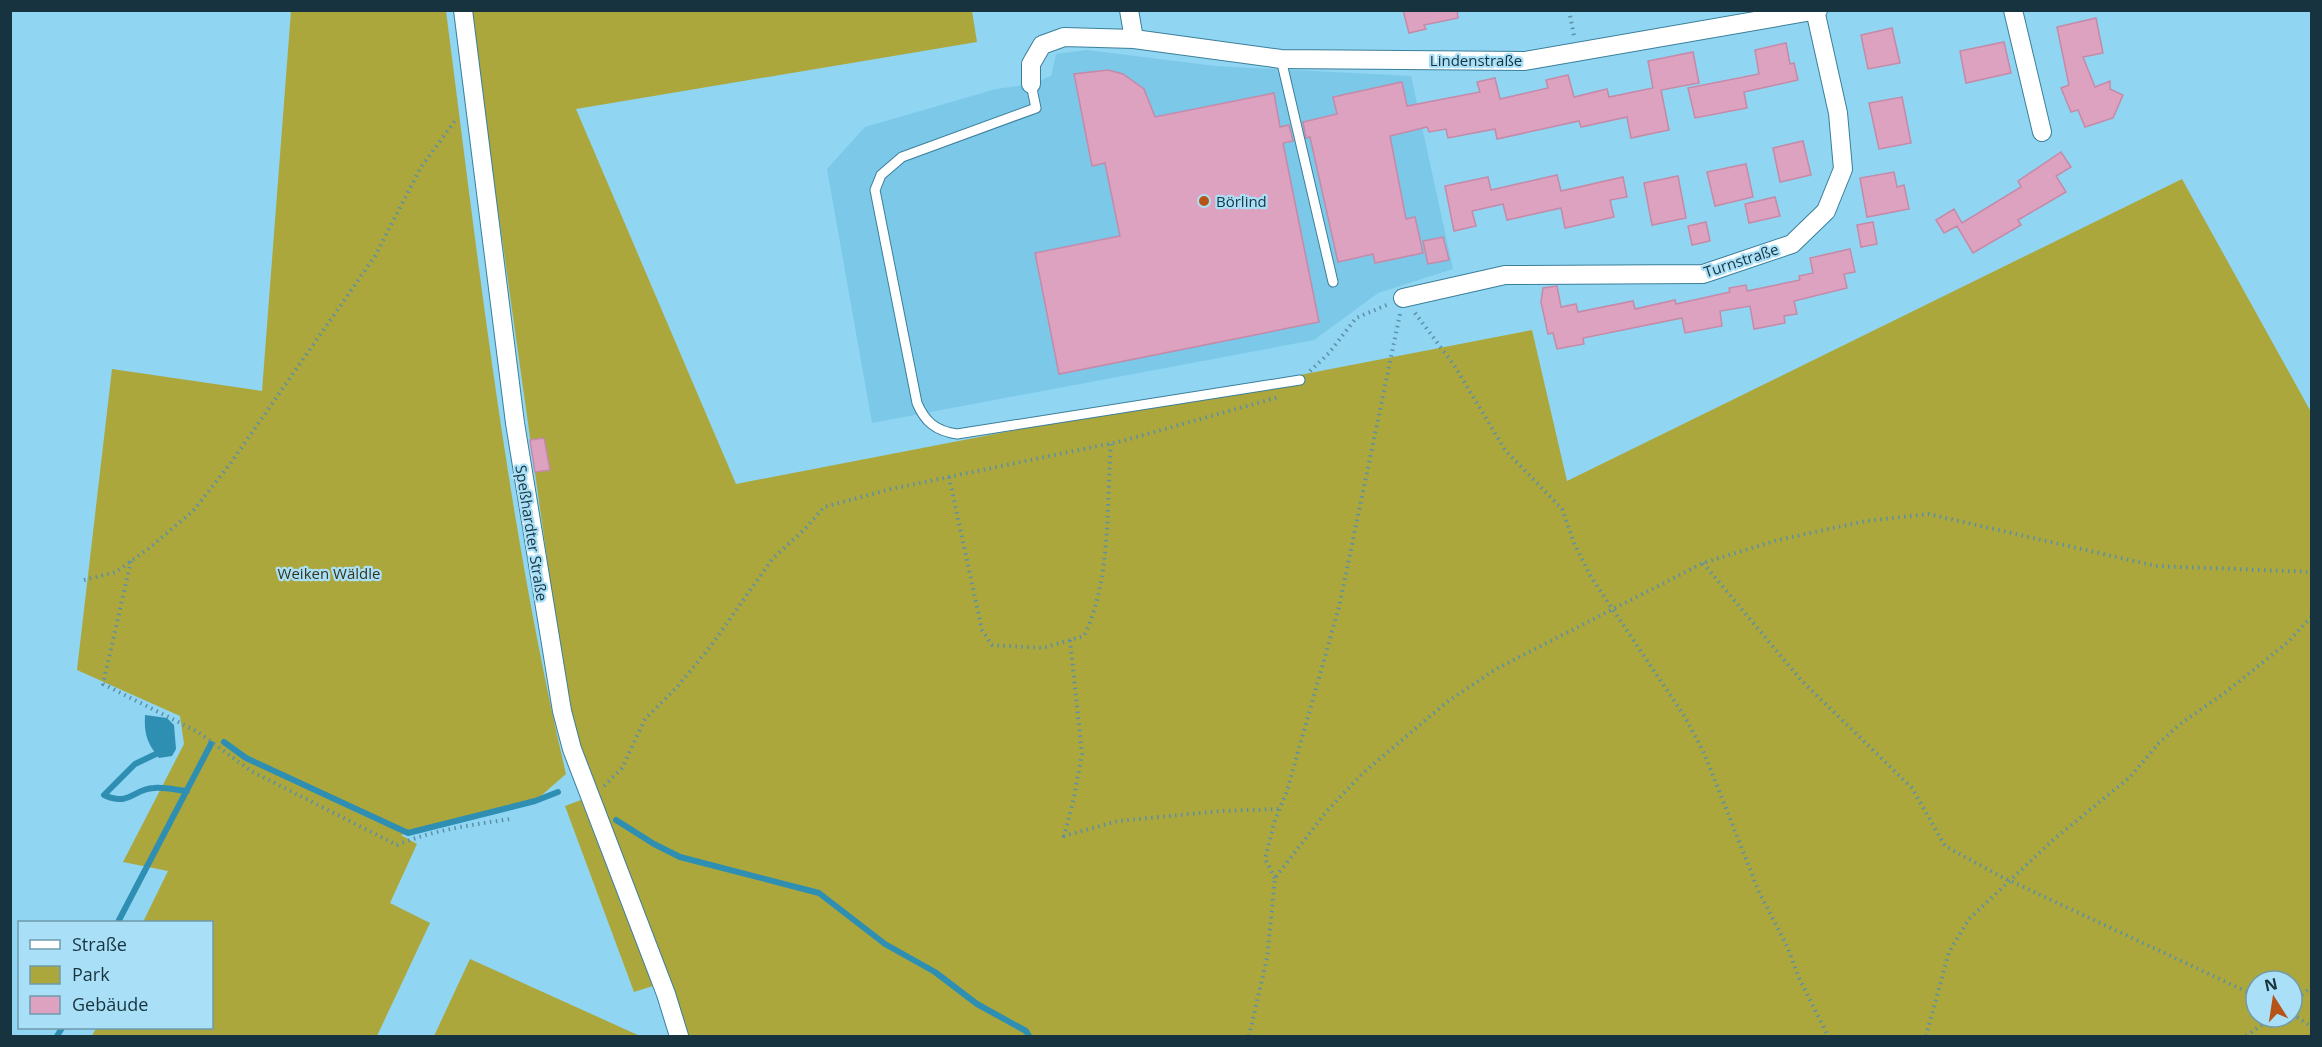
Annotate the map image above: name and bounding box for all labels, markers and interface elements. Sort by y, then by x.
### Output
street label: Lindenstraße [1430,50,1522,70]
place label: Börlind [1216,191,1267,211]
marker: Börlind [1197,194,1211,208]
street label: Turnstraße [1701,239,1781,281]
street label: Speßhardter Straße [511,463,553,603]
park label: Weiken Wäldle [278,563,380,583]
legend [18,921,213,1029]
text: Straße [72,932,127,956]
text: Park [72,962,110,986]
north arrow [2244,969,2304,1029]
text: N [2262,972,2280,996]
text: Gebäude [72,992,148,1016]

